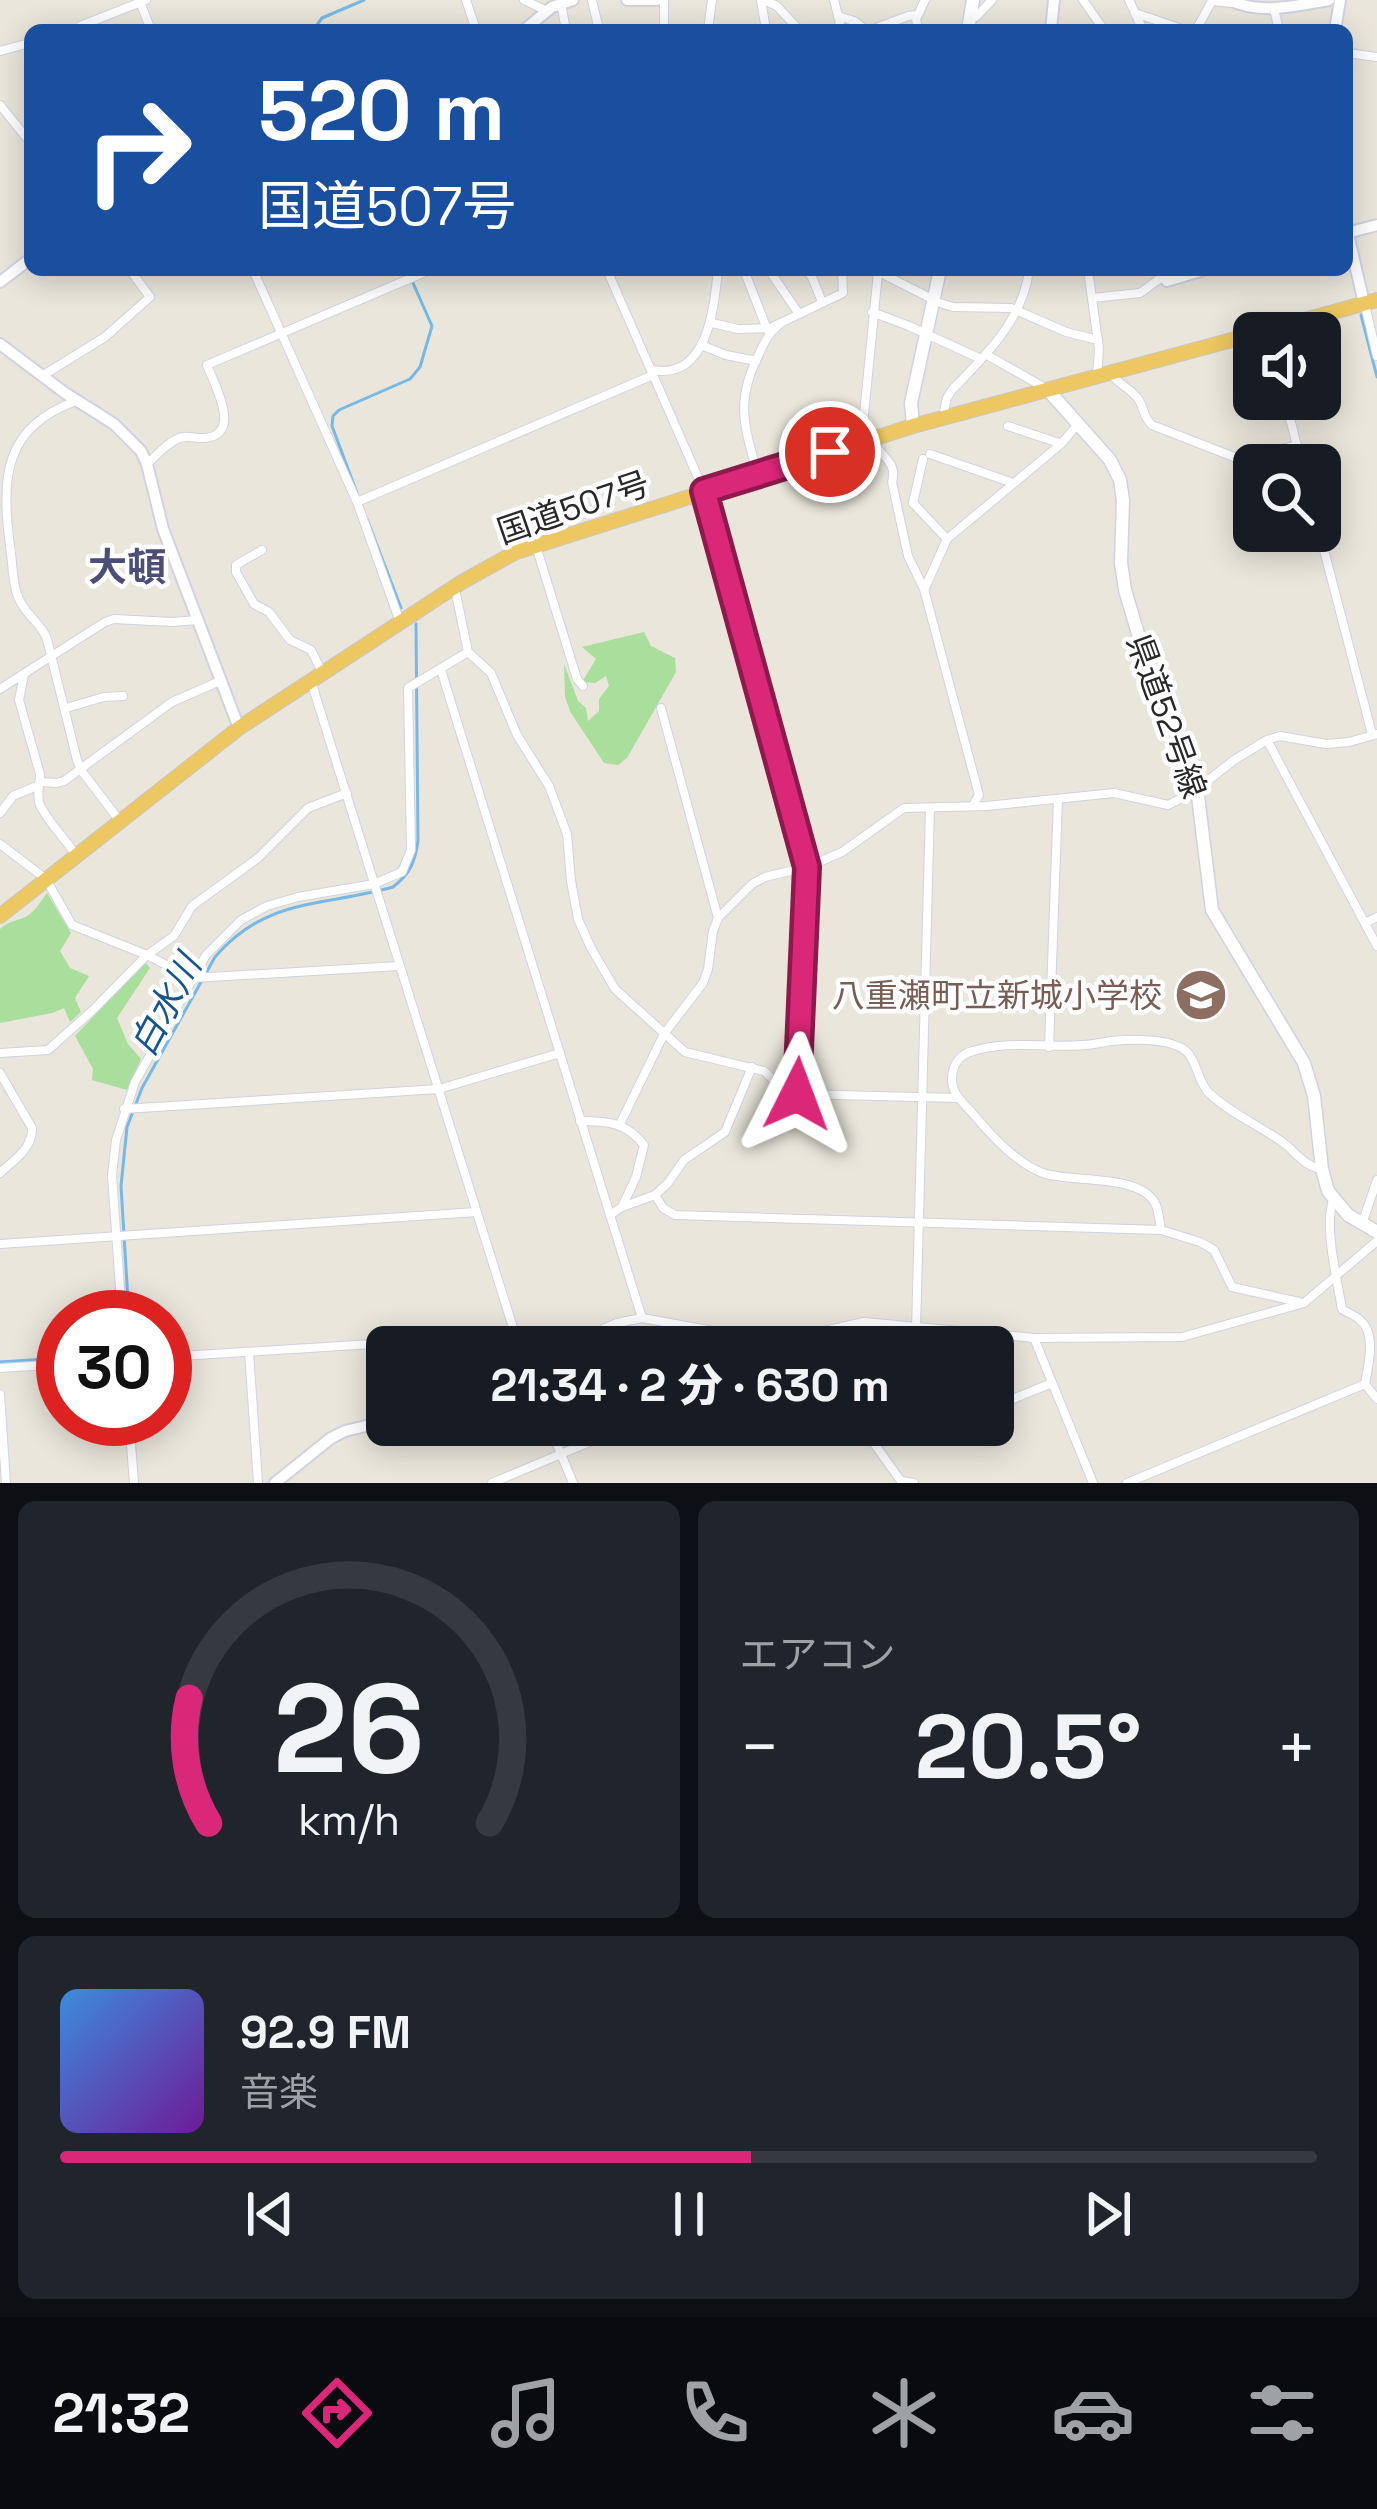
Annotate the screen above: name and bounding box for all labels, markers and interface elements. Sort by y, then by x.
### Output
text: 520 m [258,57,505,165]
icon: right [60,72,216,228]
text: 国道507号 [258,172,516,241]
map controls [1233,312,1341,552]
button: sound [1233,312,1341,420]
pin [779,401,881,503]
icon: arrive [797,419,863,485]
button: search [1233,444,1341,552]
street label: 国道507号 [492,462,655,554]
district label: 大頓 [88,543,166,592]
street label: 県道52号線 [1117,629,1215,804]
water label: 白水川 [120,943,213,1064]
school or university icon: 八重瀬町立新城小学校 [1173,967,1229,1023]
place label: 八重瀬町立新城小学校 [832,975,1162,1017]
position arrow [734,1031,860,1157]
speed limit sign: 30 [36,1290,192,1446]
text: 21:34 · 2 分 · 630 m [490,1357,890,1414]
text: エアコン [740,1630,896,1679]
text: 26 [273,1649,424,1808]
text: 20.5° [915,1689,1142,1804]
text: − [740,1705,780,1789]
text: + [1276,1705,1317,1789]
text: km/h [298,1792,400,1847]
text: 92.9 FM [240,2004,411,2061]
text: 音楽 [240,2068,318,2117]
icon: previous [237,2181,303,2247]
icon: pause [656,2181,722,2247]
icon: next [1075,2181,1141,2247]
icon: directions [295,2371,379,2455]
icon: music [484,2371,568,2455]
icon: phone [673,2371,757,2455]
icon: climate [862,2371,946,2455]
icon: car [1051,2371,1135,2455]
icon: filters [1240,2371,1324,2455]
text: 21:32 [53,2379,190,2448]

